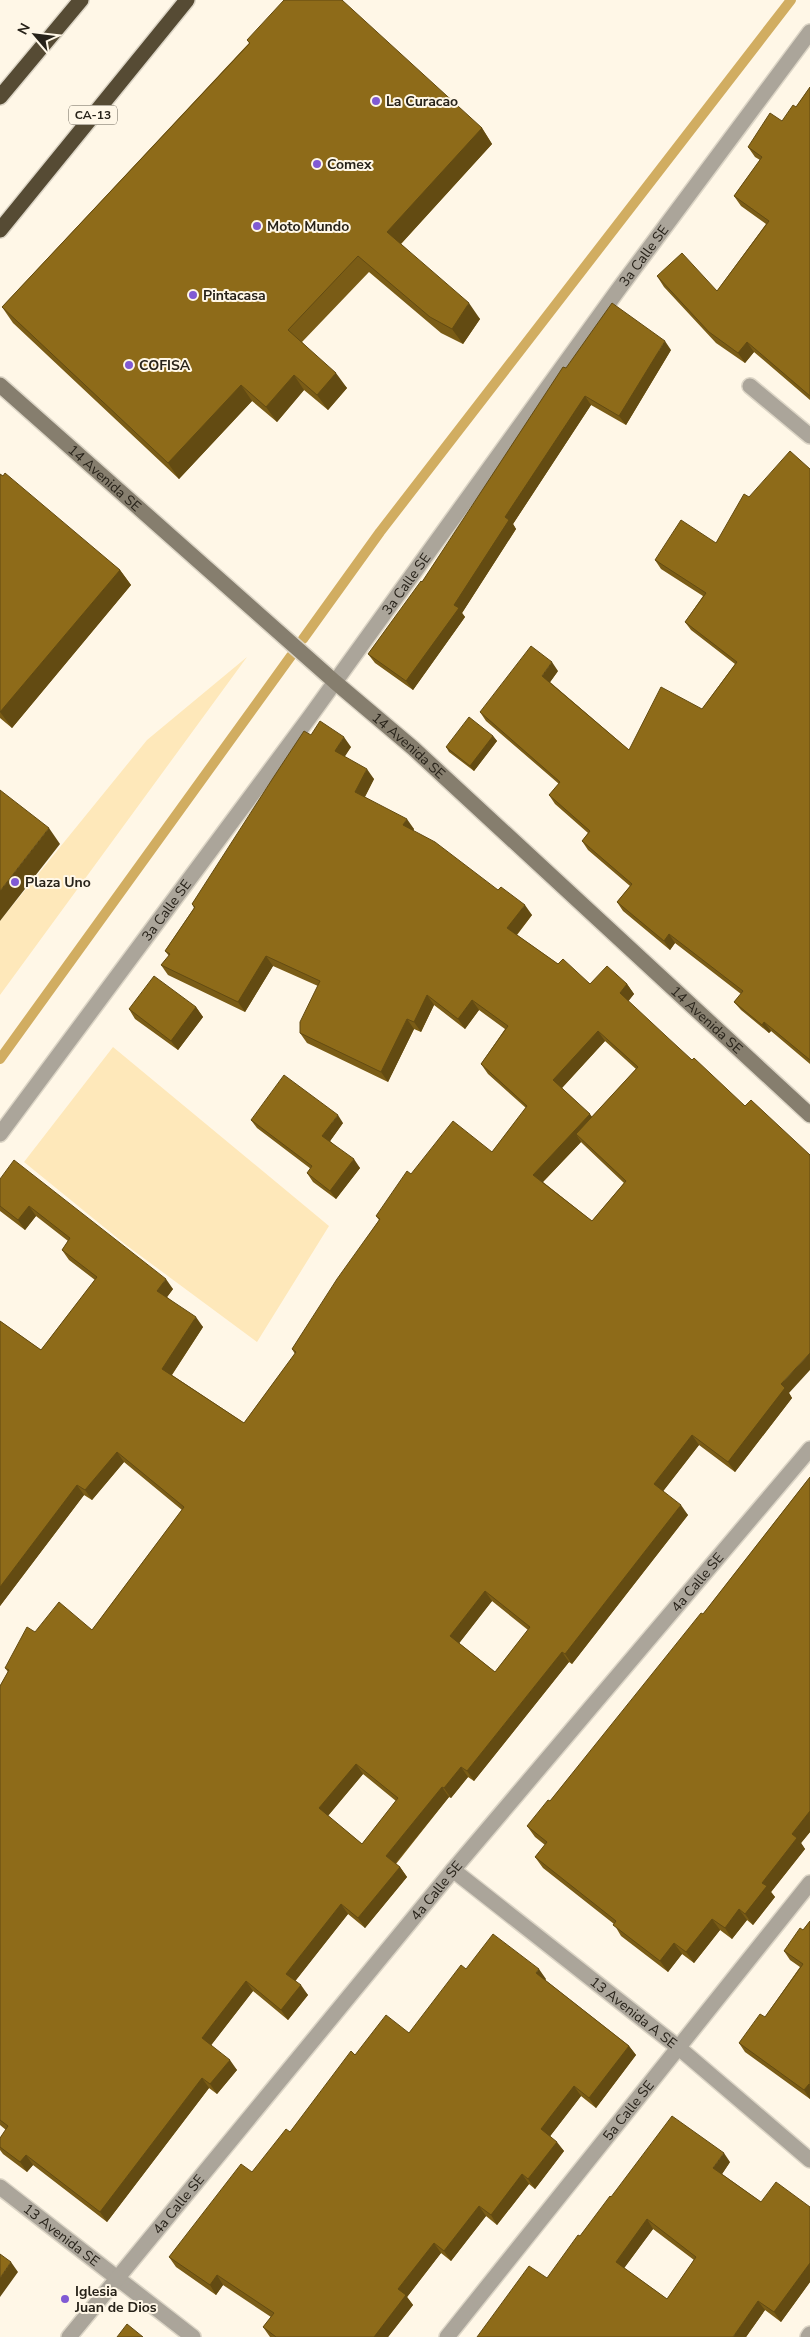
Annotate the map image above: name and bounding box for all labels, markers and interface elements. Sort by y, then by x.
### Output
north arrow [10,10,60,60]
text: N [13,20,35,38]
place label: La Curacao [386,92,458,111]
marker: La Curacao [370,95,382,107]
road number: CA-13 [69,106,117,124]
place label: Comex [327,155,372,174]
marker: Comex [311,158,323,170]
place label: Moto Mundo [267,217,349,236]
marker: Moto Mundo [251,220,263,232]
street label: 3a Calle SE [614,221,673,290]
place label: Pintacasa [203,286,266,305]
marker: Pintacasa [187,289,199,301]
place label: COFISA [139,356,191,375]
marker: COFISA [123,359,135,371]
street label: 14 Avenida SE [64,440,145,516]
street label: 3a Calle SE [377,549,435,618]
street label: 14 Avenida SE [368,708,450,783]
place label: Plaza Uno [25,873,91,892]
street label: 3a Calle SE [137,875,196,945]
marker: Plaza Uno [9,876,21,888]
street label: 14 Avenida SE [667,981,747,1058]
street label: 4a Calle SE [667,1548,728,1616]
street label: 4a Calle SE [406,1857,466,1924]
street label: 13 Avenida A SE [586,1972,681,2053]
street label: 5a Calle SE [598,2076,658,2145]
street label: 4a Calle SE [148,2170,208,2238]
street label: 13 Avenida SE [19,2199,104,2271]
place label: Iglesia Juan de Dios [74,2282,157,2317]
marker: Iglesia Juan de Dios [59,2293,71,2305]

